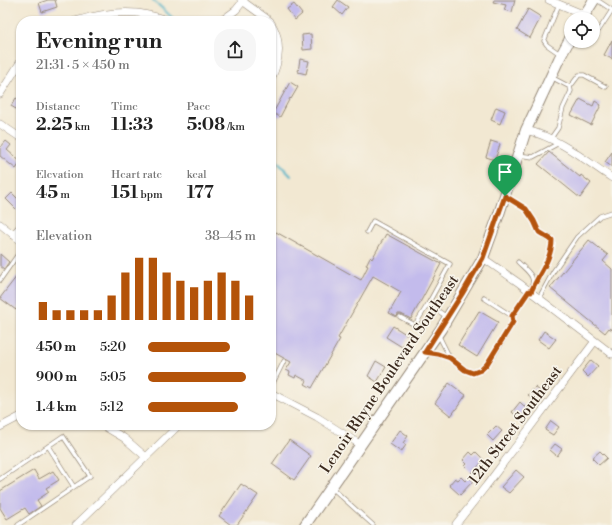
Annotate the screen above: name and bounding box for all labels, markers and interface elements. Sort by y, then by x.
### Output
map controls [564,12,600,48]
button: locate [564,12,600,48]
text: Evening run [36,28,162,55]
button: share [214,29,256,71]
text: 21:31 · 5 × 450 m [36,57,130,73]
text: Distance [36,100,80,114]
text: Time [111,100,138,114]
text: Pace [187,100,210,114]
text: 2.25 [36,114,72,136]
text: 11:33 [111,114,153,136]
text: 5:08 [187,114,225,136]
text: km [72,120,90,134]
text: /km [225,120,245,134]
pin [488,155,522,196]
icon: arrive [494,161,516,183]
text: Elevation [36,168,84,182]
text: Heart rate [111,168,162,182]
text: kcal [187,168,207,182]
text: 45 [36,182,58,204]
text: 151 [111,182,138,204]
text: 177 [187,182,214,204]
text: m [58,188,70,202]
text: bpm [138,188,163,202]
text: Elevation [36,228,92,244]
text: 38–45 m [205,228,256,244]
street label: Lenoir Rhyne Boulevard Southeast [316,271,463,477]
text: 450 m [36,339,76,355]
text: 5:20 [100,339,126,355]
street label: 12th Street Southeast [465,362,567,488]
text: 900 m [36,369,77,385]
text: 5:05 [100,369,126,385]
text: 1.4 km [36,399,77,415]
text: 5:12 [100,399,123,415]

